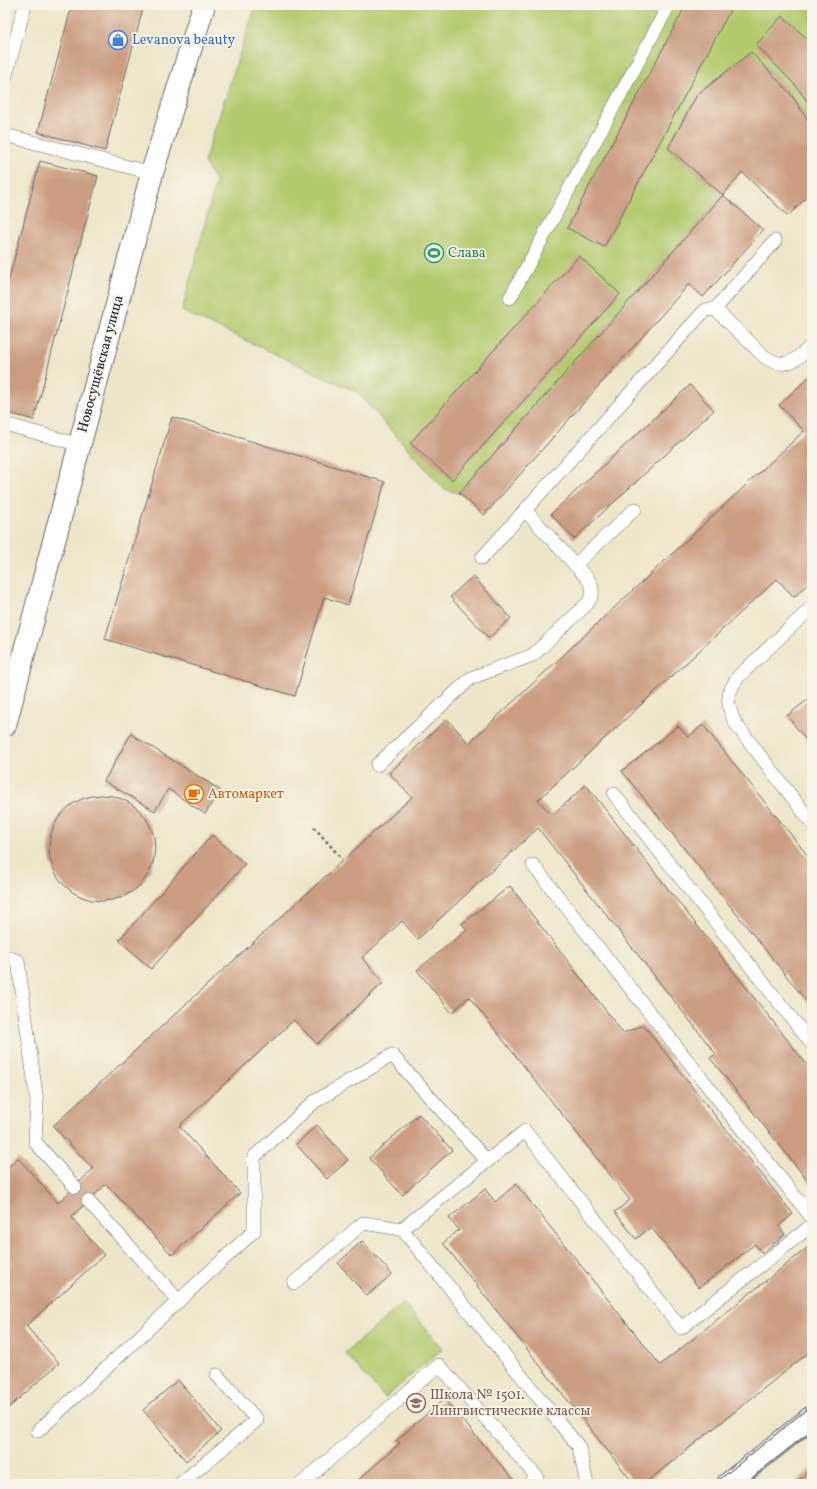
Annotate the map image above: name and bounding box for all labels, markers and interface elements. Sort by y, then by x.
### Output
shop icon: Levanova beauty [107,29,129,51]
place label: Levanova beauty [132,31,236,50]
sports icon: Слава [423,242,445,264]
place label: Слава [448,244,486,263]
street label: Новосущёвская улица [73,293,129,435]
cafe icon: Автомаркет [183,783,205,805]
place label: Автомаркет [208,785,284,804]
place label: Школа № 1501. Лингвистические классы [430,1386,591,1421]
school or university icon: Школа № 1501. Лингвистические классы [405,1392,427,1414]

